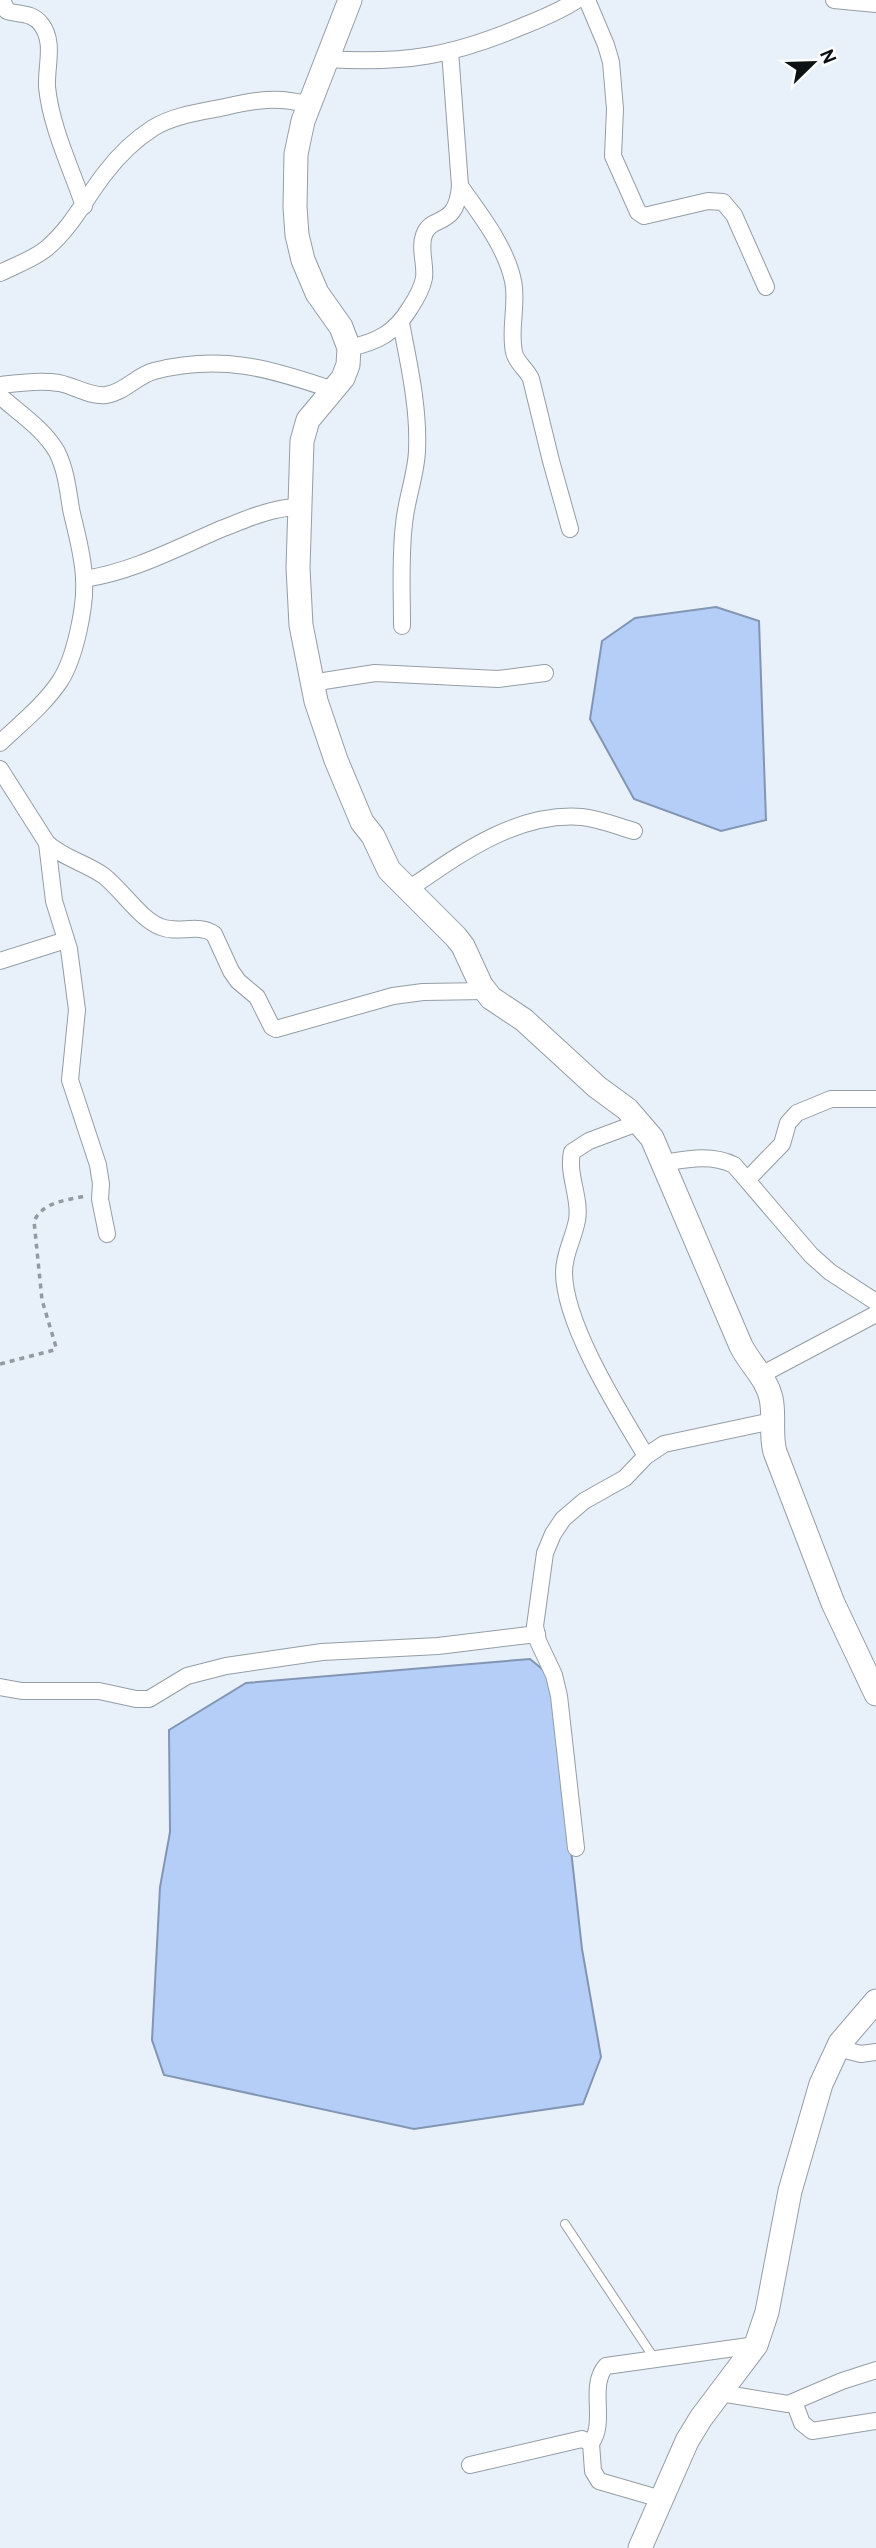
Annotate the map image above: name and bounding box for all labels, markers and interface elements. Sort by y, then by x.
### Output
north arrow [778,28,848,98]
text: N [813,46,841,68]

